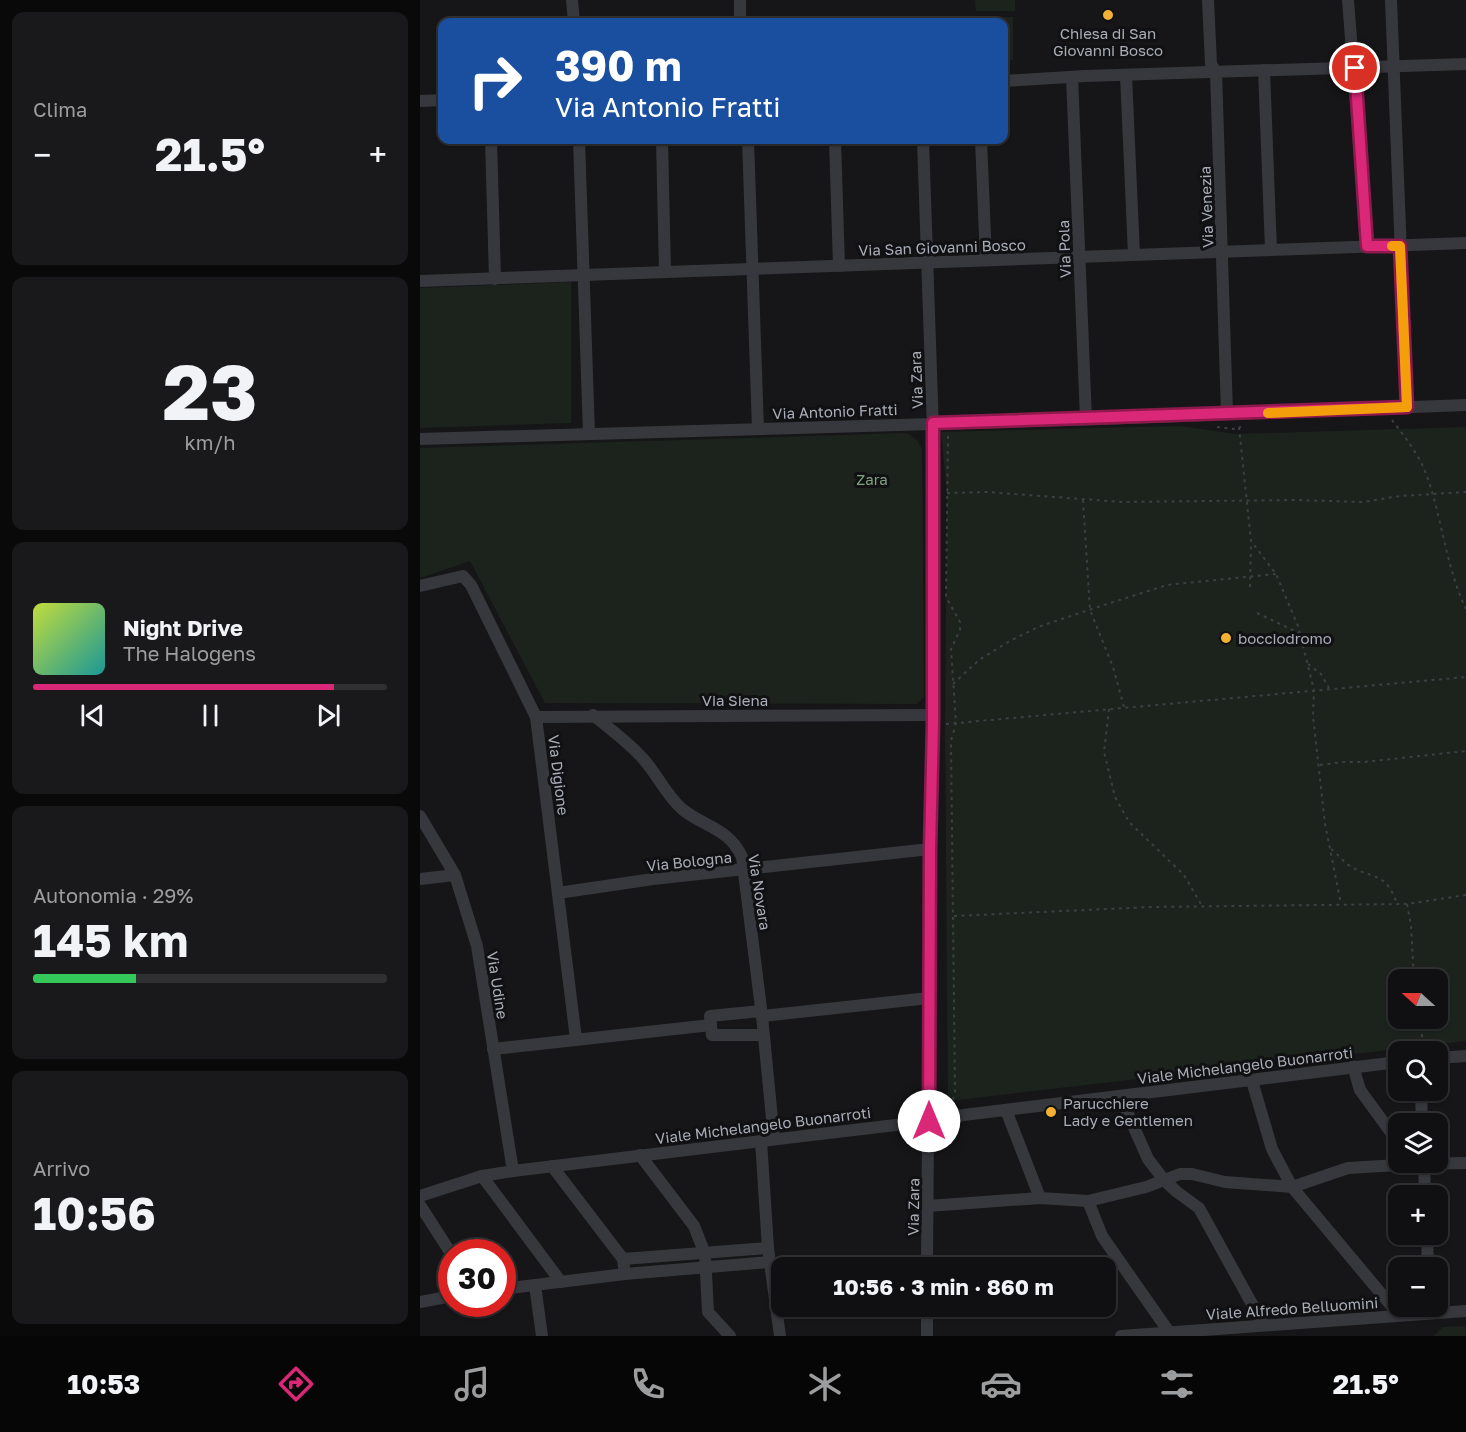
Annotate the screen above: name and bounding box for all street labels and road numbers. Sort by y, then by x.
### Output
street label: Via Venezia [1196,166,1216,248]
street label: Via Pola [1054,220,1074,278]
street label: Via San Giovanni Bosco [858,235,1026,259]
street label: Via Zara [906,351,926,409]
street label: Via Antonio Fratti [772,400,898,422]
street label: Via Siena [702,691,768,709]
street label: Via Digione [545,734,573,817]
street label: Via Bologna [645,848,733,874]
street label: Via Novara [745,853,775,931]
street label: Via Udine [484,950,512,1020]
street label: Viale Michelangelo Buonarroti [1136,1043,1354,1087]
street label: Viale Michelangelo Buonarroti [654,1103,872,1147]
street label: Via Zara [903,1178,923,1236]
street label: Viale Alfredo Belluomini [1205,1293,1379,1323]

